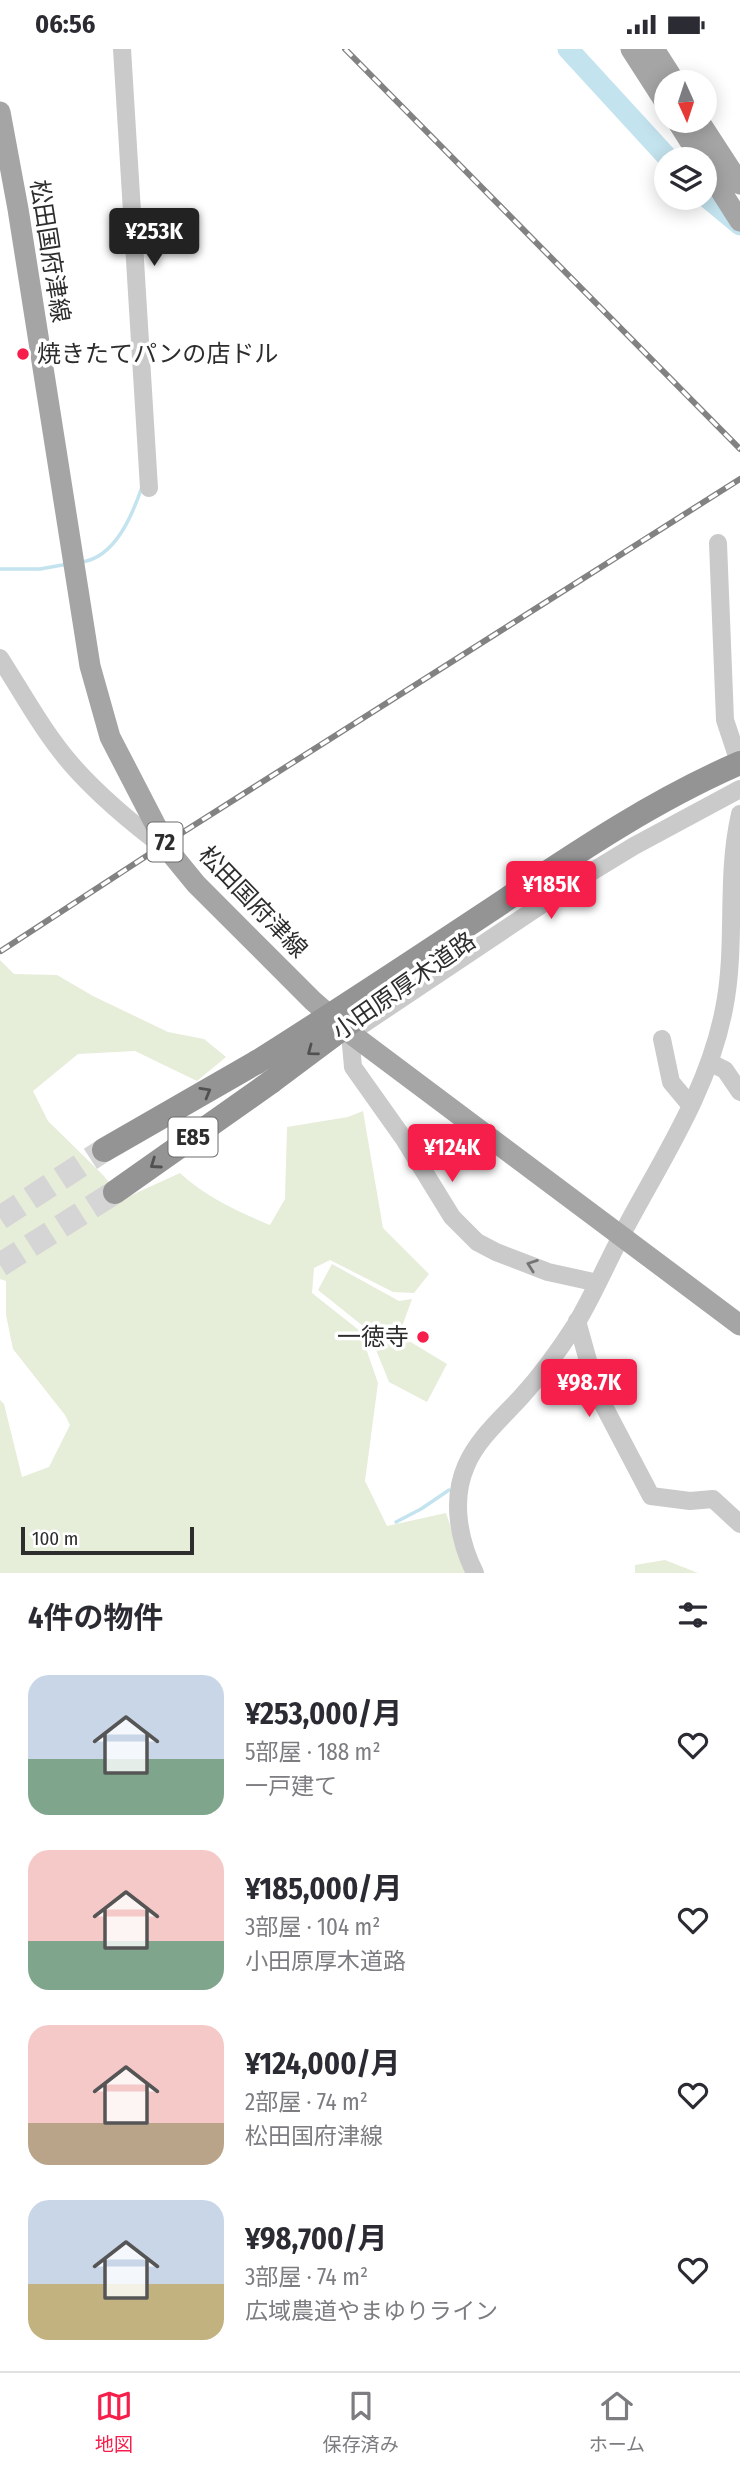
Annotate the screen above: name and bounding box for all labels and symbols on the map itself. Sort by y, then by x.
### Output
north arrow [654,70,718,133]
street label: 松田国府津線 [25,178,75,324]
pin: ¥253K [105,209,203,268]
place label: 焼きたてパンの店ドル [37,340,278,368]
marker: 焼きたてパンの店ドル [15,346,31,362]
road number: 72 [148,823,182,862]
street label: 松田国府津線 [193,840,313,964]
pin: ¥185K [502,861,600,921]
street label: 小田原厚木道路 [327,926,481,1046]
one-way arrow [307,1043,320,1056]
one-way arrow [198,1087,211,1100]
road number: E85 [168,1117,218,1156]
pin: ¥124K [403,1125,501,1184]
one-way arrow [150,1155,163,1168]
one-way arrow [526,1260,538,1274]
place label: 一徳寺 [337,1323,409,1351]
marker: 一徳寺 [415,1329,431,1345]
pin: ¥98.7K [532,1359,646,1419]
scale bar [21,1524,194,1556]

